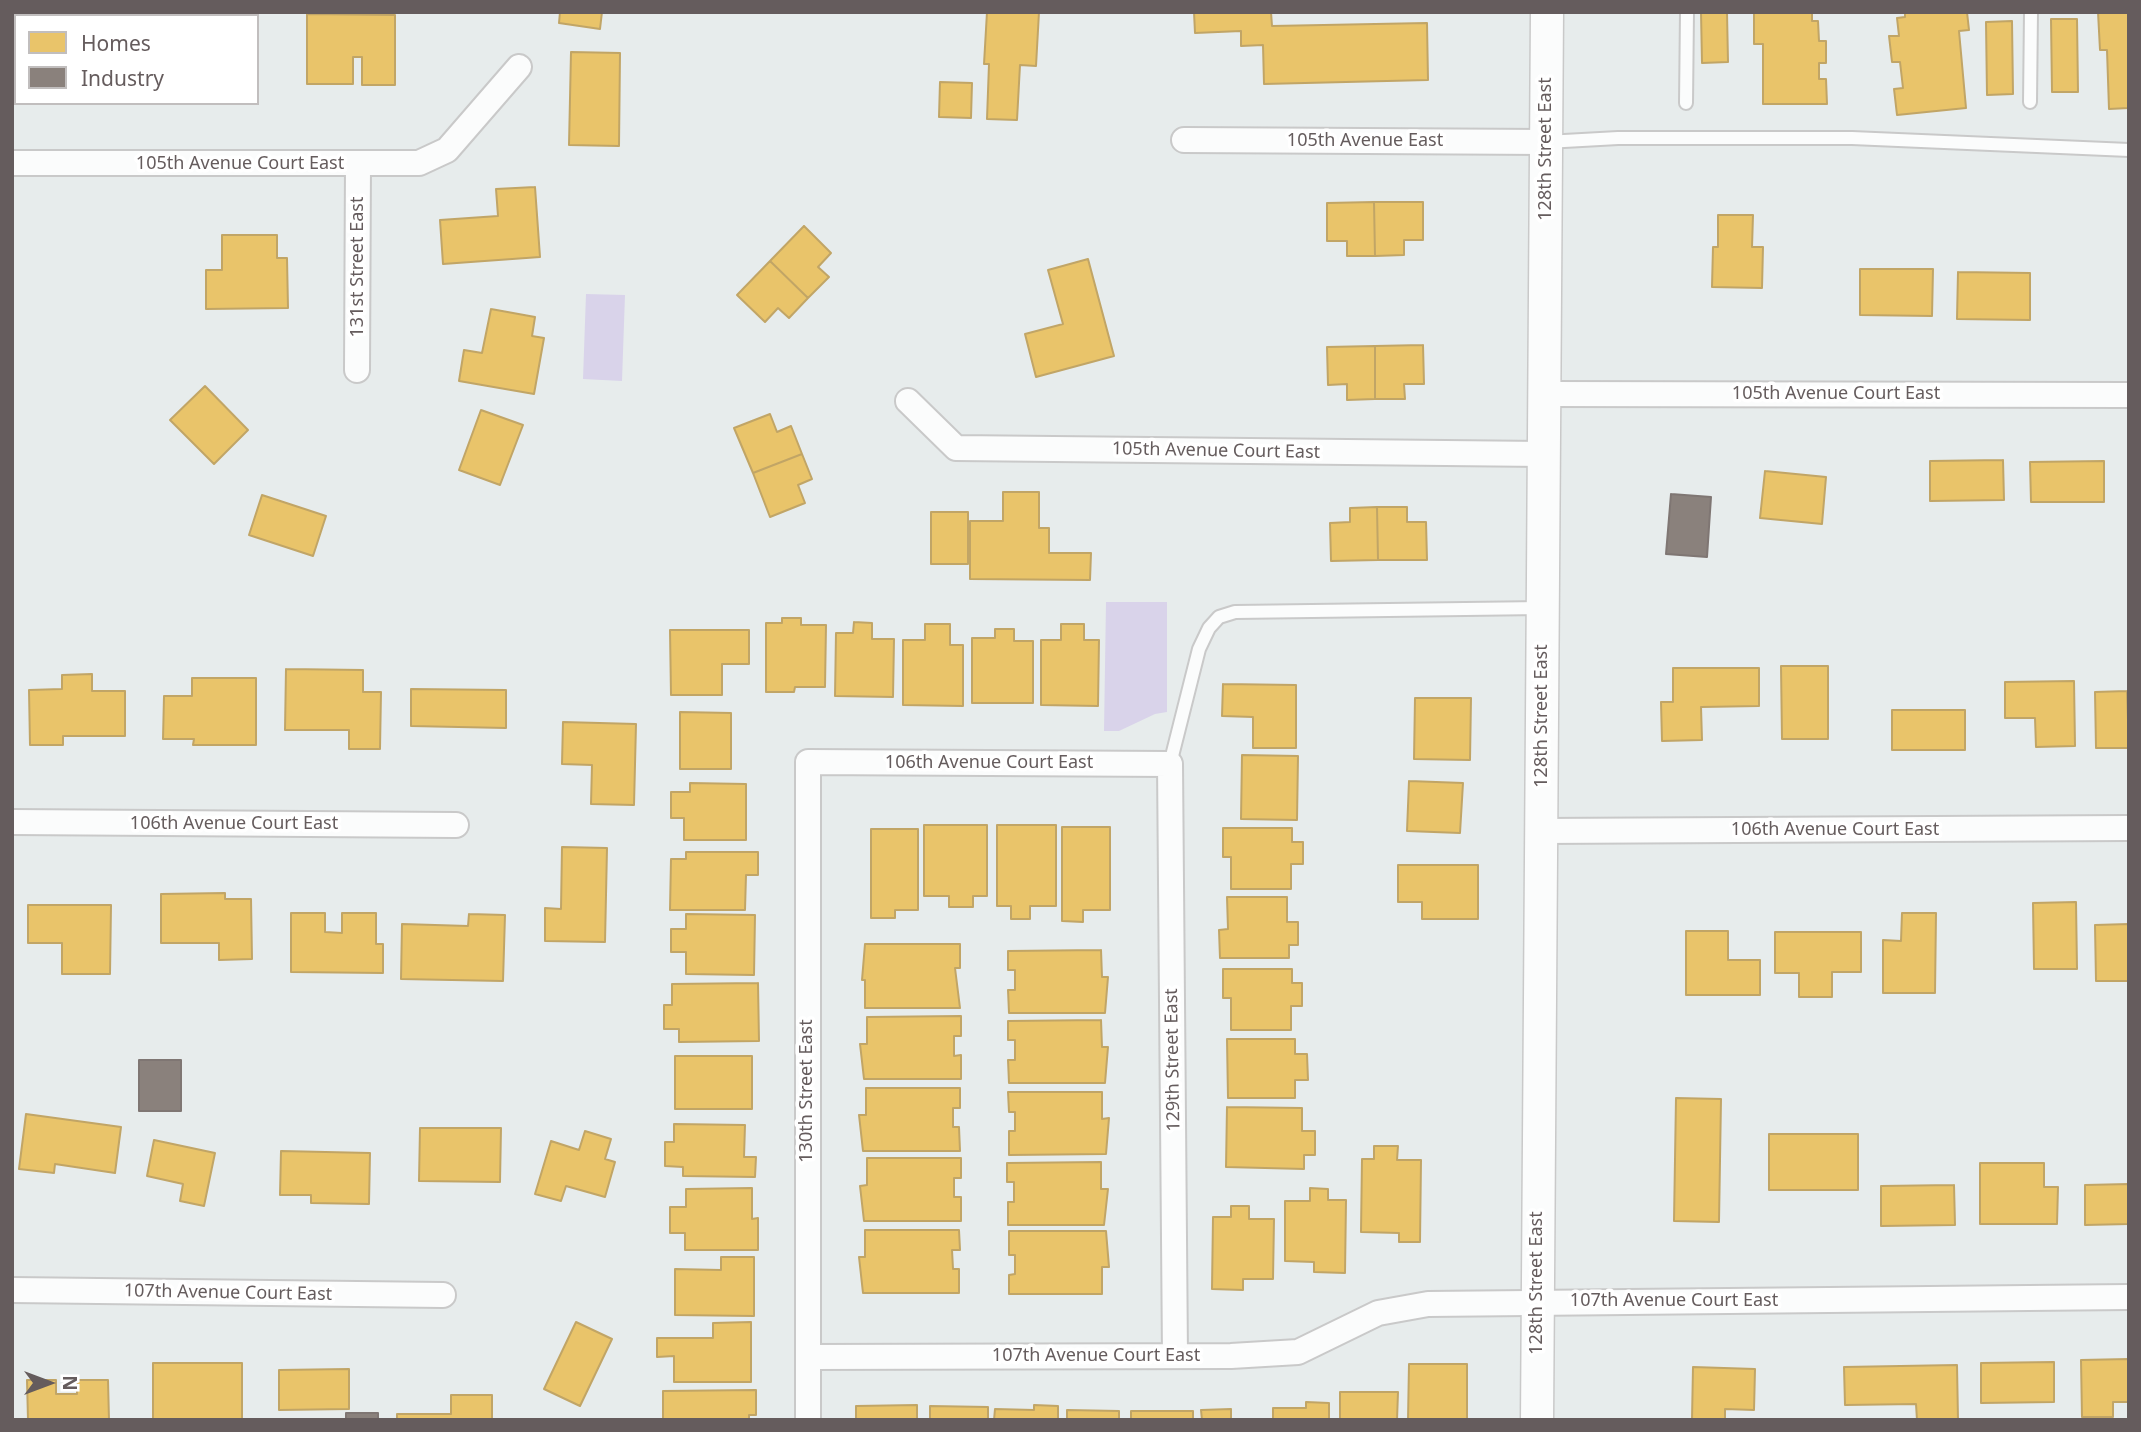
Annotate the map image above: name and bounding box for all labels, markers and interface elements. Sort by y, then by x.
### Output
legend [14,14,259,105]
text: Homes [81,29,151,57]
text: Industry [81,64,164,92]
street label: 128th Street East [1535,77,1557,221]
street label: 105th Avenue East [1287,130,1443,152]
street label: 105th Avenue Court East [136,153,344,175]
street label: 131st Street East [347,197,369,337]
street label: 105th Avenue Court East [1732,383,1940,405]
street label: 105th Avenue Court East [1112,438,1320,464]
street label: 128th Street East [1531,644,1553,788]
street label: 106th Avenue Court East [885,752,1093,774]
street label: 106th Avenue Court East [130,813,338,835]
street label: 106th Avenue Court East [1731,819,1939,841]
street label: 129th Street East [1161,988,1185,1132]
street label: 130th Street East [796,1019,818,1163]
street label: 128th Street East [1526,1211,1548,1355]
street label: 107th Avenue Court East [124,1280,332,1306]
street label: 107th Avenue Court East [1570,1290,1778,1312]
street label: 107th Avenue Court East [992,1345,1200,1367]
north arrow [14,1348,84,1418]
text: N [57,1375,83,1391]

